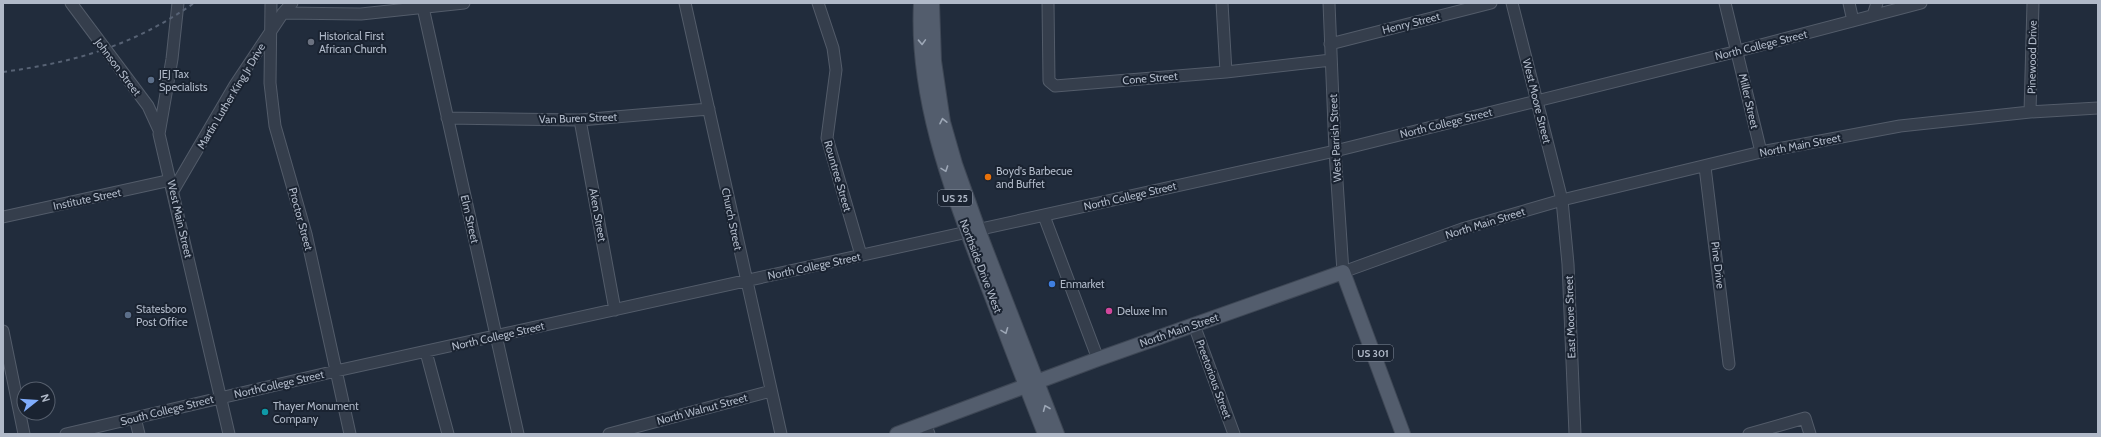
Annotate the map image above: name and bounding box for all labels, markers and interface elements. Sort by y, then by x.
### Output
street label: Henry Street [1381,9,1442,37]
street label: Pinewood Drive [2024,20,2040,94]
street label: North College Street [1713,27,1809,63]
place label: Historical First African Church [319,29,387,56]
street label: Johnson Street [91,35,144,99]
marker: Historical First African Church [306,37,316,47]
one-way arrow [918,39,926,45]
street label: Martin Luther King Jr Drive [194,40,268,151]
street label: West Moore Street [1520,57,1554,145]
place label: JEJ Tax Specialists [158,67,208,94]
street label: Cone Street [1122,69,1178,87]
street label: Miller Street [1736,72,1762,130]
marker: JEJ Tax Specialists [146,75,156,85]
street label: West Parrish Street [1326,93,1344,182]
street label: North College Street [1398,105,1494,141]
street label: Van Buren Street [539,110,618,126]
one-way arrow [940,118,948,124]
street label: North Main Street [1758,130,1842,160]
street label: Rountree Street [821,139,855,213]
place label: Boyd's Barbecue and Buffet [996,164,1073,191]
one-way arrow [941,166,949,173]
marker: Boyd's Barbecue and Buffet [983,172,993,182]
street label: North College Street [1082,178,1178,213]
street label: West Main Street [164,179,196,260]
street label: Institute Street [52,185,122,213]
street label: Proctor Street [286,186,316,252]
street label: Church Street [719,186,746,252]
street label: Aken Street [586,187,610,243]
road number: US 25 [938,190,972,206]
street label: Elm Street [458,194,482,245]
street label: North Main Street [1443,204,1527,242]
street label: Northside Drive West [957,217,1005,315]
street label: Pine Drive [1708,241,1728,290]
street label: North College Street [766,249,862,283]
street label: East Moore Street [1562,275,1578,359]
place label: Enmarket [1060,277,1105,291]
marker: Enmarket [1047,279,1057,289]
place label: Statesboro Post Office [136,302,188,329]
place label: Deluxe Inn [1117,304,1167,318]
marker: Deluxe Inn [1104,306,1114,316]
marker: Statesboro Post Office [123,310,133,320]
street label: North Main Street [1138,310,1221,350]
street label: North College Street [450,318,546,353]
one-way arrow [1001,327,1009,334]
street label: Preetorious Street [1193,337,1235,421]
road number: US 301 [1353,345,1393,361]
street label: NorthCollege Street [233,367,326,401]
north arrow [16,381,56,421]
street label: North Walnut Street [655,390,749,428]
text: N [38,392,53,404]
street label: South College Street [119,392,215,428]
place label: Thayer Monument Company [273,399,359,426]
one-way arrow [1043,404,1051,412]
marker: Thayer Monument Company [260,407,270,417]

